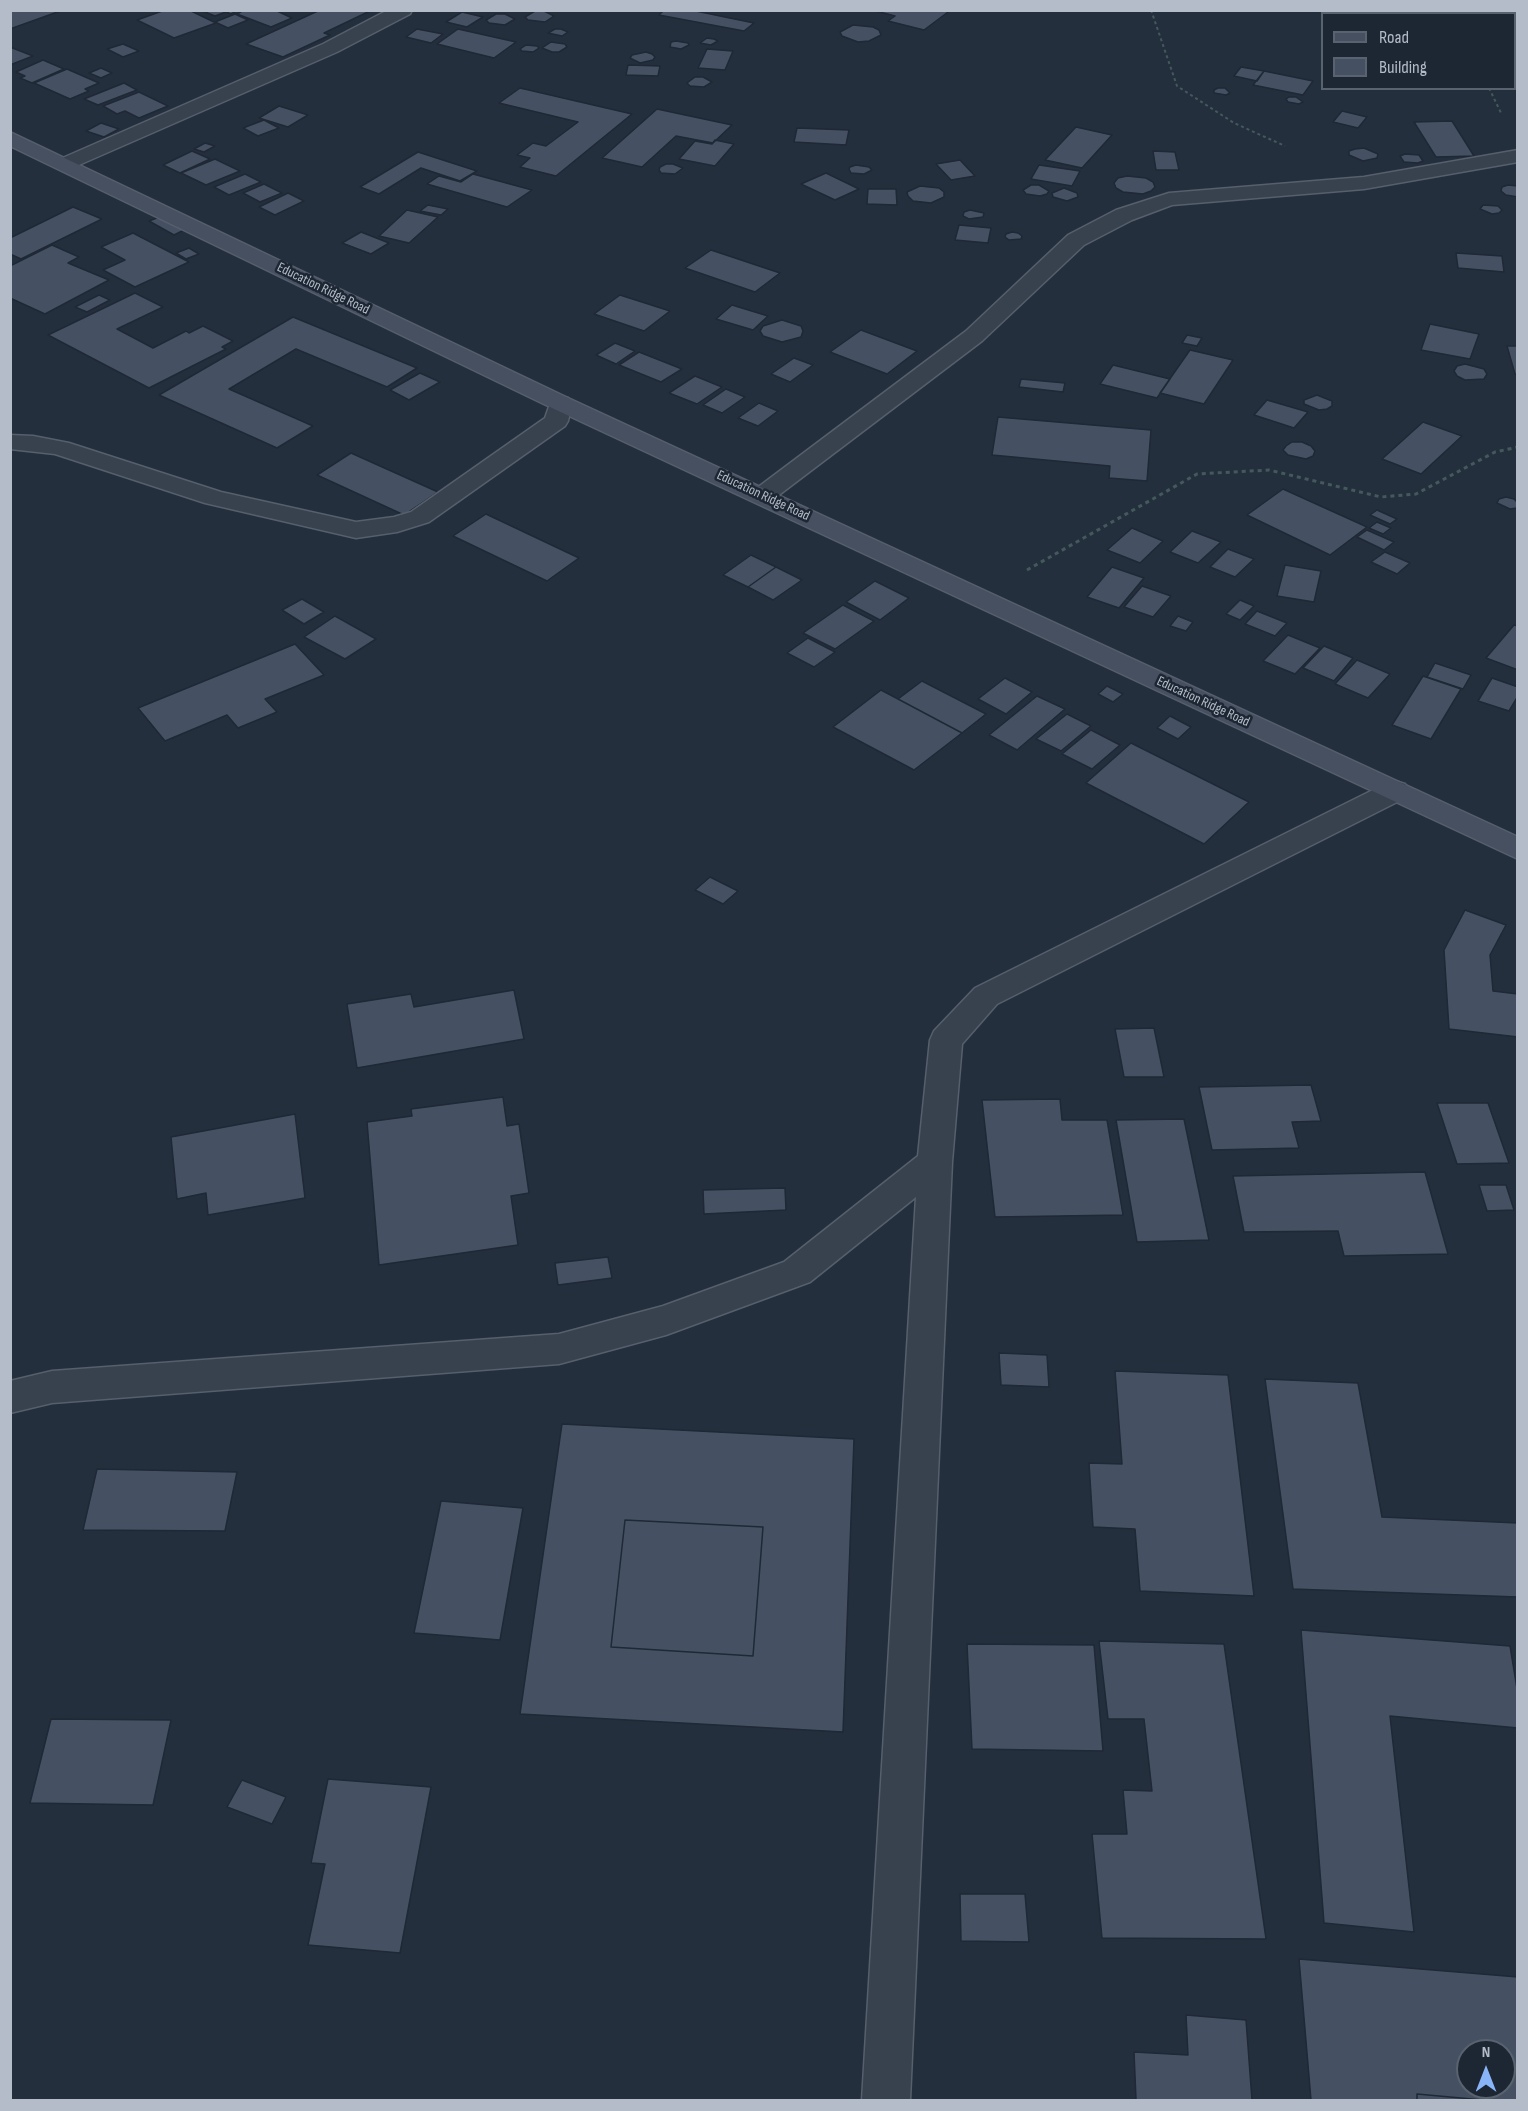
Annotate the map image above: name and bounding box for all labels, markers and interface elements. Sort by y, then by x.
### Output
legend [1321,12,1516,90]
text: Road [1379,27,1409,48]
text: Building [1379,57,1427,78]
street label: Education Ridge Road [274,259,372,319]
street label: Education Ridge Road [714,467,812,525]
street label: Education Ridge Road [1154,673,1252,731]
north arrow [1456,2039,1516,2099]
text: N [1482,2043,1490,2062]

